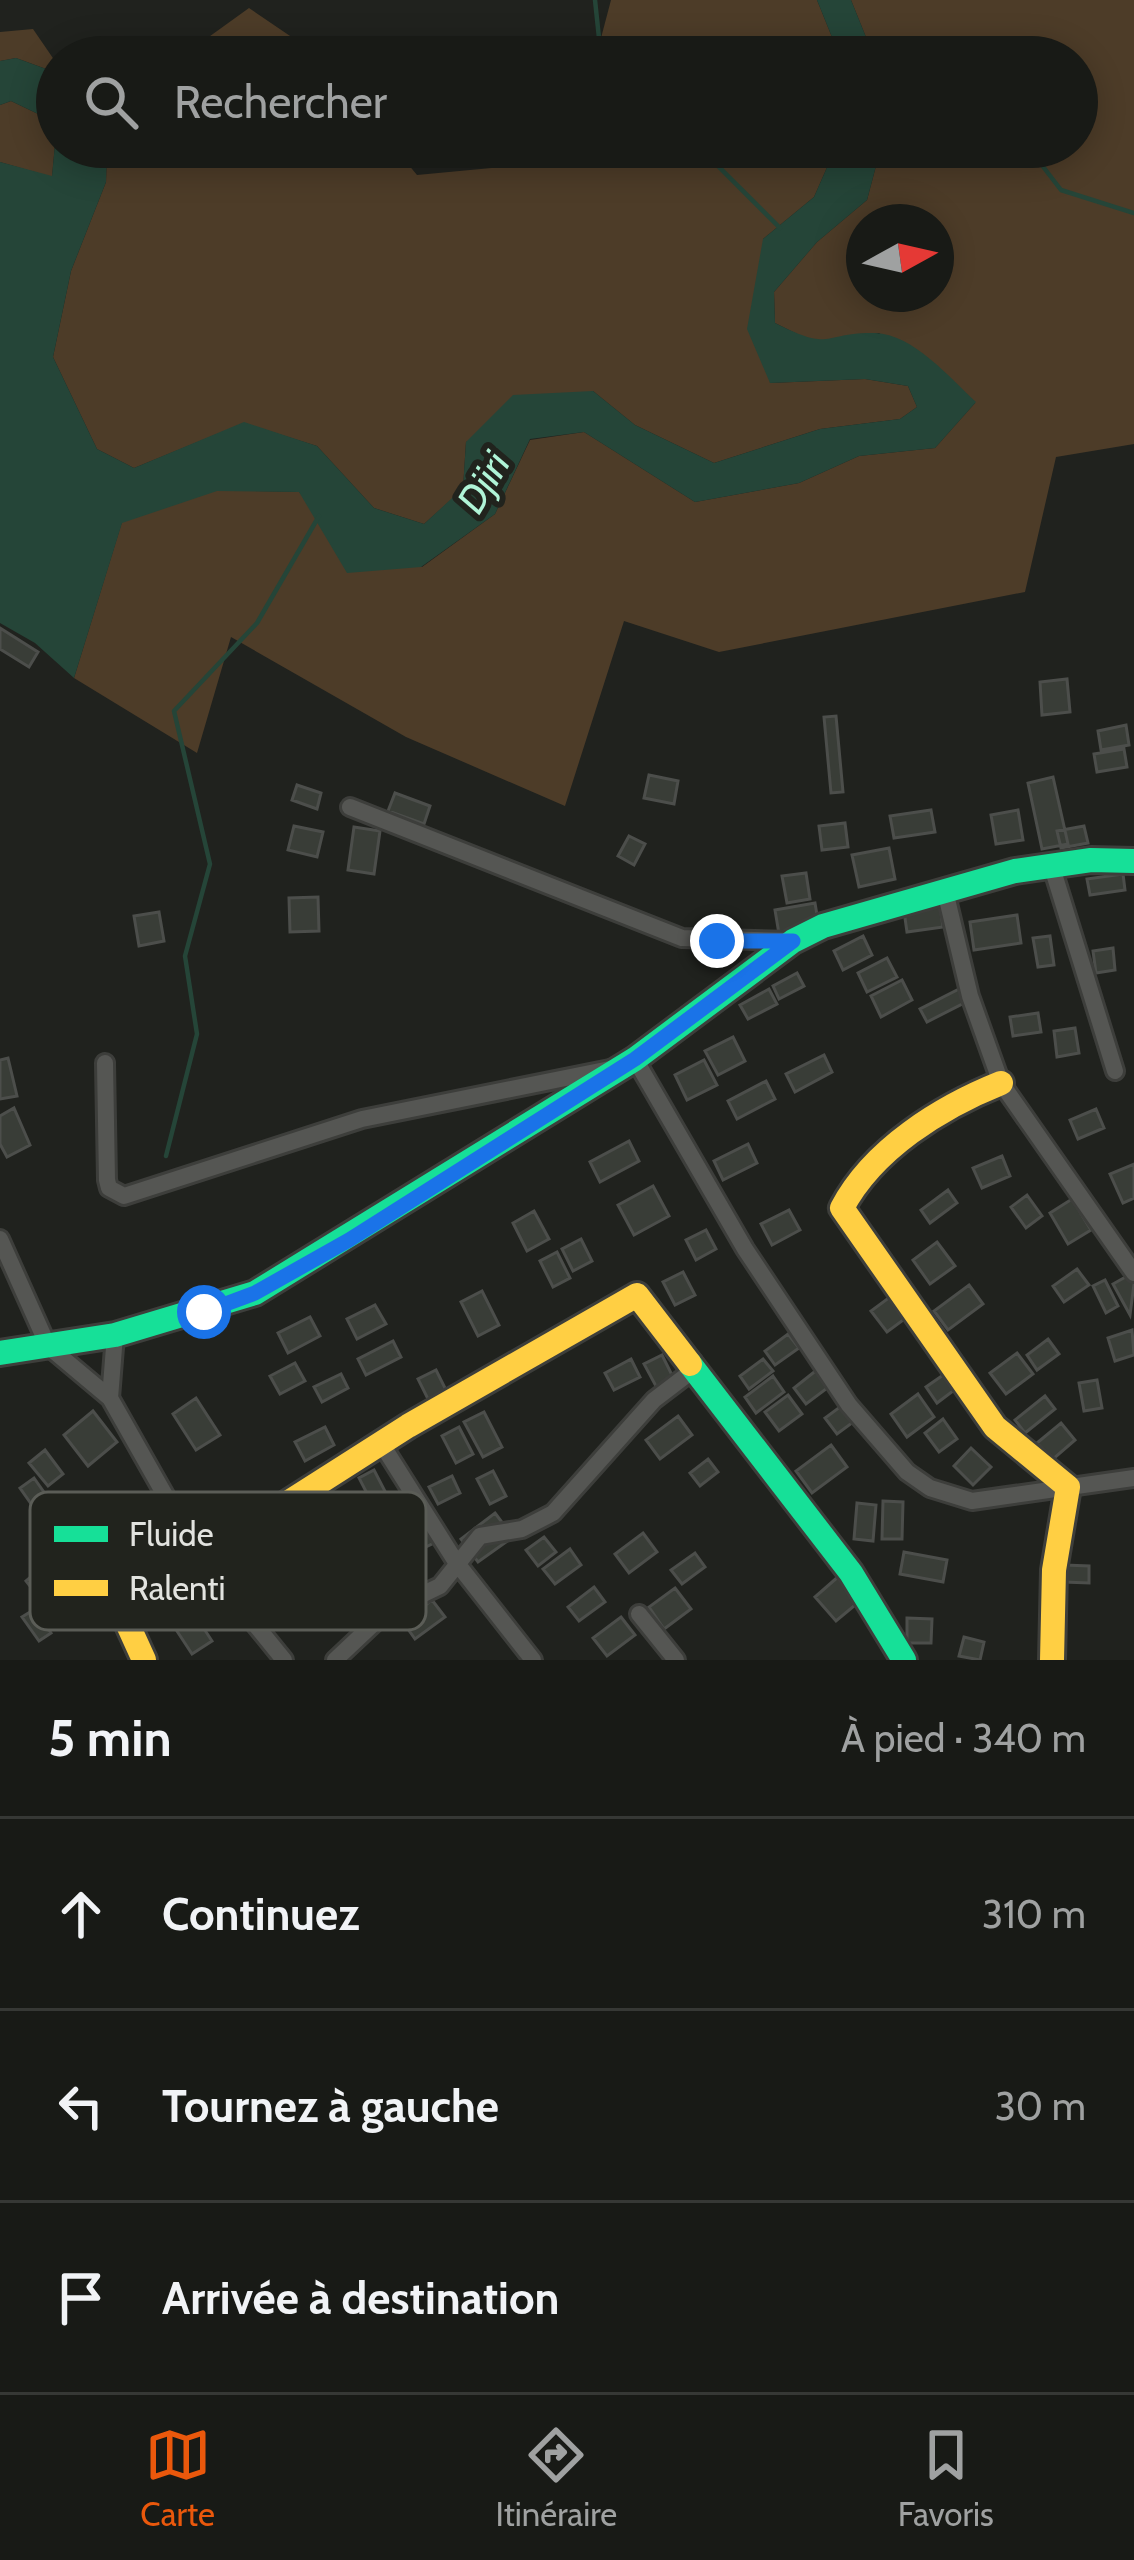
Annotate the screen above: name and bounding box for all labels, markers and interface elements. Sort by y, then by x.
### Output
search box [36,36,1098,168]
icon: search [78,69,144,135]
text: Rechercher [174,75,387,129]
north arrow [846,204,954,312]
water label: Djiri [446,442,520,521]
route end [690,914,744,968]
route start [177,1285,231,1339]
legend [30,1492,426,1630]
text: Fluide [129,1514,214,1554]
text: Ralenti [129,1568,225,1608]
text: 5 min [48,1707,172,1769]
text: À pied · 340 m [841,1714,1086,1762]
icon: ahead [48,1881,114,1947]
text: Continuez [162,1887,359,1941]
text: 310 m [982,1890,1086,1938]
icon: left [48,2073,114,2139]
text: Tournez à gauche [162,2079,499,2133]
text: 30 m [995,2082,1086,2130]
icon: arrive [48,2265,114,2331]
text: Arrivée à destination [162,2271,559,2325]
tab: Carte [140,2422,215,2534]
tab: Itinéraire [496,2422,617,2534]
tab: Favoris [898,2422,994,2534]

